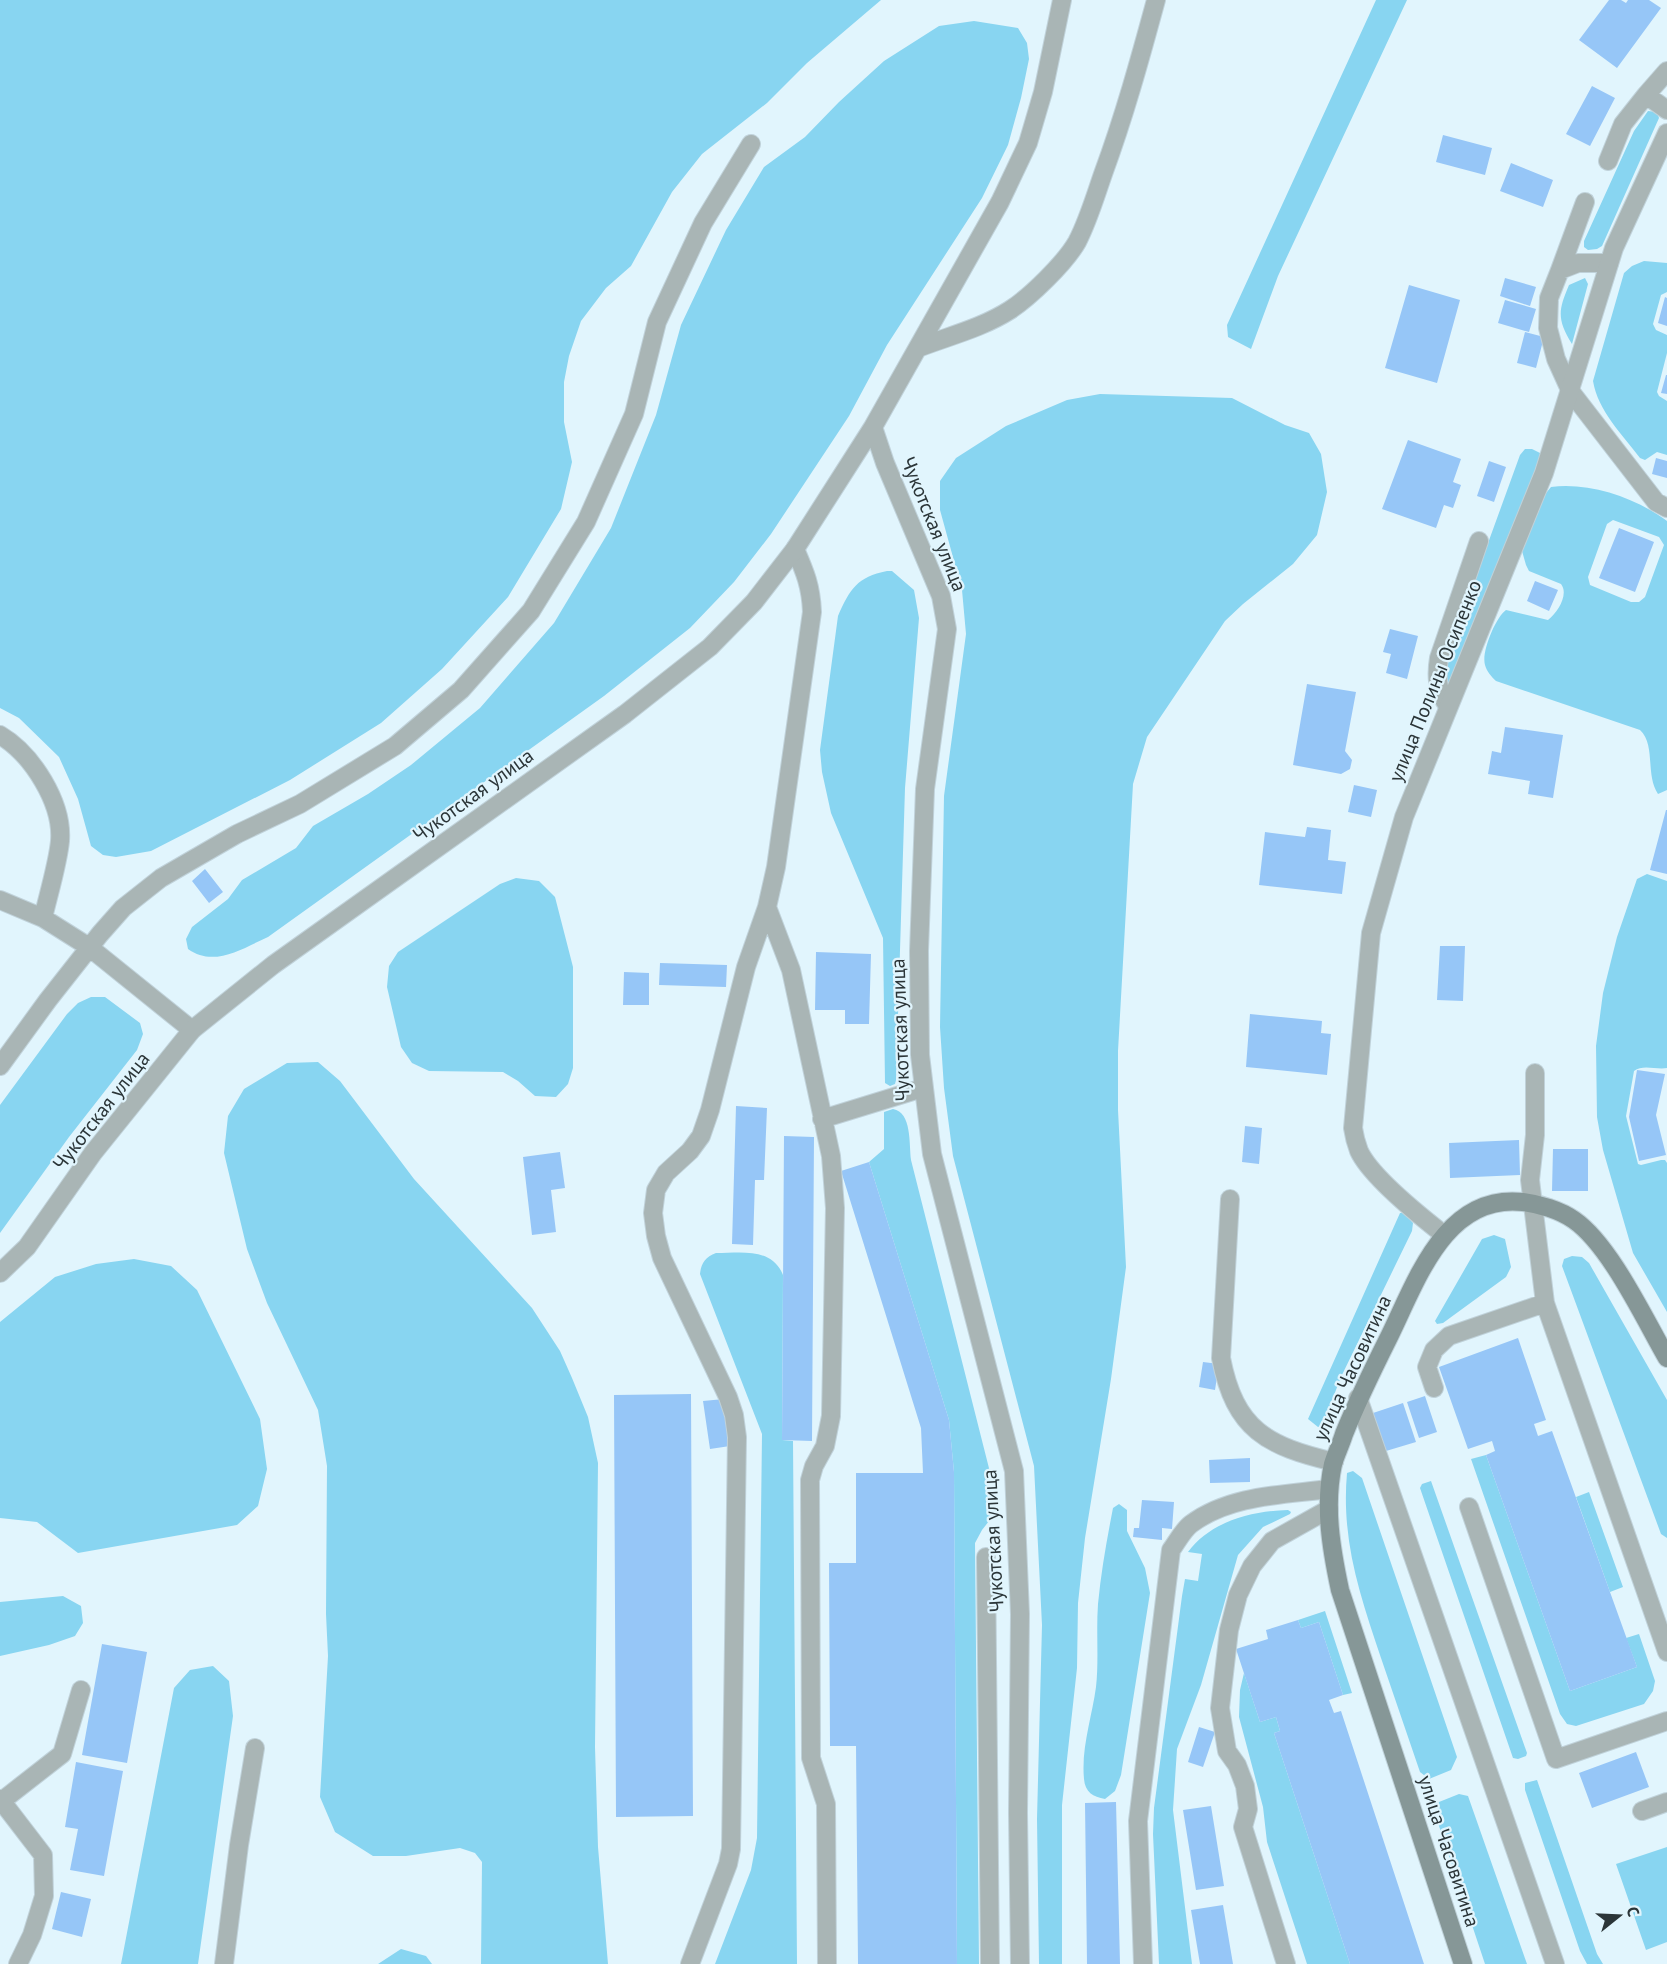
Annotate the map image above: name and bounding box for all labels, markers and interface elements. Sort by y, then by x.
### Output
street label: Чукотская улица [895,453,973,595]
street label: улица Полины Осипенко [1383,576,1487,786]
street label: Чукотская улица [407,742,539,848]
street label: Чукотская улица [885,958,915,1102]
street label: Чукотская улица [47,1047,155,1175]
street label: улица Часовитина [1307,1291,1397,1445]
street label: Чукотская улица [976,1469,1010,1613]
street label: улица Часовитина [1412,1772,1486,1930]
north arrow [1589,1886,1649,1946]
text: С [1622,1904,1644,1919]

